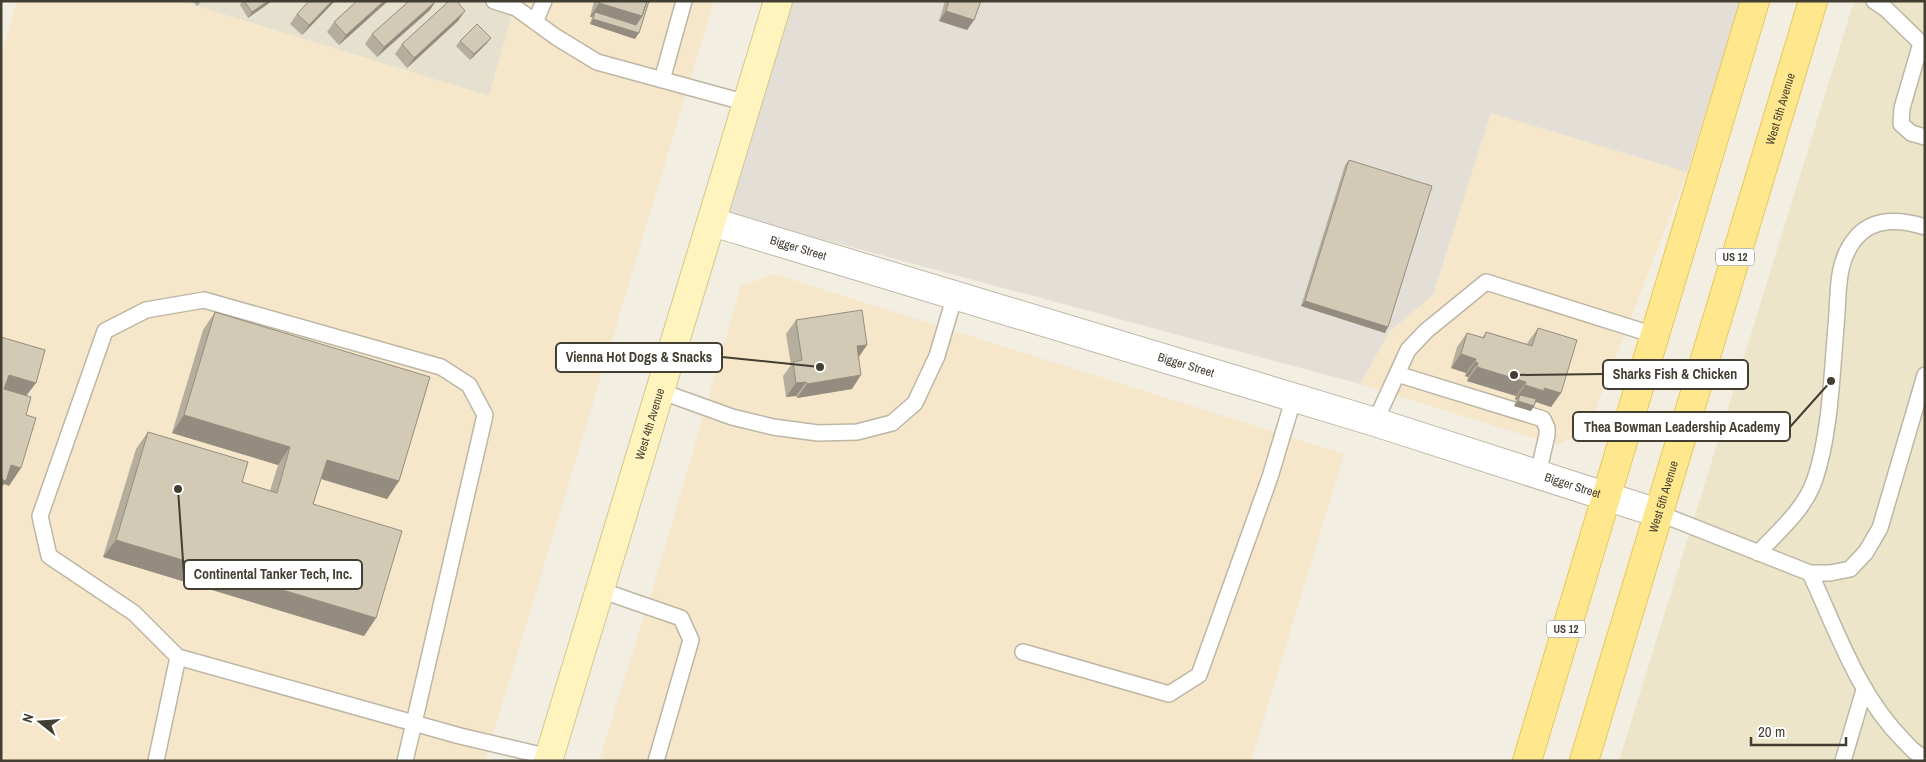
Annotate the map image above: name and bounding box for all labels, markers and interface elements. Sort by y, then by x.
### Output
street label: West 5th Avenue [1762,71,1799,147]
street label: Bigger Street [768,232,829,264]
road number: US 12 [1716,248,1754,266]
callout: Vienna Hot Dogs & Snacks [556,343,722,372]
text: Vienna Hot Dogs & Snacks [566,348,712,366]
street label: Bigger Street [1156,349,1216,381]
callout: Sharks Fish & Chicken [1603,360,1748,389]
text: Sharks Fish & Chicken [1613,365,1737,383]
street label: West 4th Avenue [632,386,668,462]
callout: Thea Bowman Leadership Academy [1573,412,1790,441]
text: Thea Bowman Leadership Academy [1584,418,1781,436]
street label: West 5th Avenue [1645,459,1682,535]
street label: Bigger Street [1542,469,1603,502]
callout: Continental Tanker Tech, Inc. [184,560,362,589]
text: Continental Tanker Tech, Inc. [194,565,352,583]
road number: US 12 [1547,620,1585,638]
north arrow [15,697,65,747]
text: N [18,712,37,725]
scale bar [1751,714,1846,746]
text: 20 m [1758,721,1785,742]

